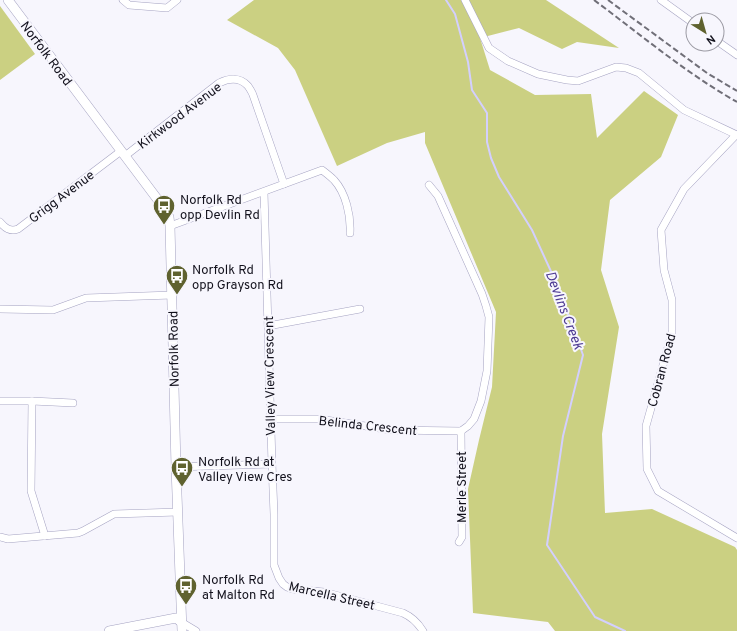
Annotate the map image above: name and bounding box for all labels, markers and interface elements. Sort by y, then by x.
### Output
north arrow [685,12,725,52]
street label: Norfolk Road [16,19,75,89]
text: N [703,31,718,47]
street label: Kirkwood Avenue [135,80,225,153]
street label: Grigg Avenue [26,168,98,227]
bus stop icon: Norfolk Rd opp Devlin Rd [151,193,177,226]
place label: Norfolk Rd opp Devlin Rd [180,193,260,224]
bus stop icon: Norfolk Rd opp Grayson Rd [164,263,190,296]
place label: Norfolk Rd opp Grayson Rd [192,263,283,294]
water label: Devlins Creek [541,269,587,353]
street label: Norfolk Road [166,311,184,387]
street label: Valley View Crescent [262,316,280,436]
street label: Cobran Road [645,332,680,409]
street label: Belinda Crescent [318,414,418,440]
street label: Merle Street [455,451,471,523]
bus stop icon: Norfolk Rd at Valley View Cres [169,455,195,488]
place label: Norfolk Rd at Valley View Cres [198,455,292,486]
bus stop icon: Norfolk Rd at Malton Rd [173,573,199,606]
place label: Norfolk Rd at Malton Rd [202,573,275,604]
street label: Marcella Street [287,579,376,615]

